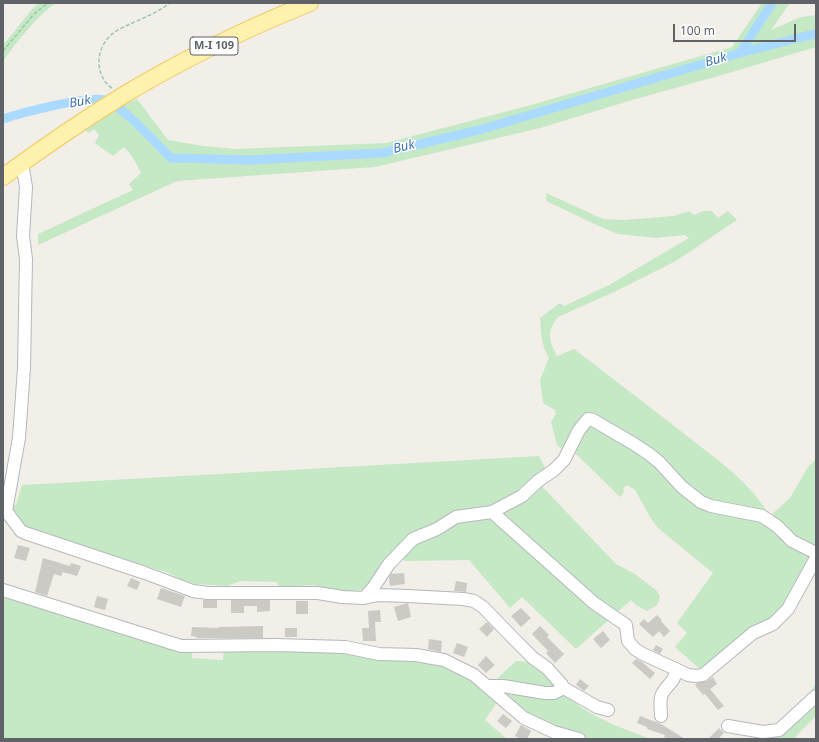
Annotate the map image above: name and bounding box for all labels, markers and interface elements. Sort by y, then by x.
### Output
scale bar [675,16,798,42]
text: 100 m [680,22,715,39]
road number: M-I 109 [190,37,238,55]
water label: Buk [703,50,729,70]
water label: Buk [68,92,92,112]
water label: Buk [392,137,416,157]

